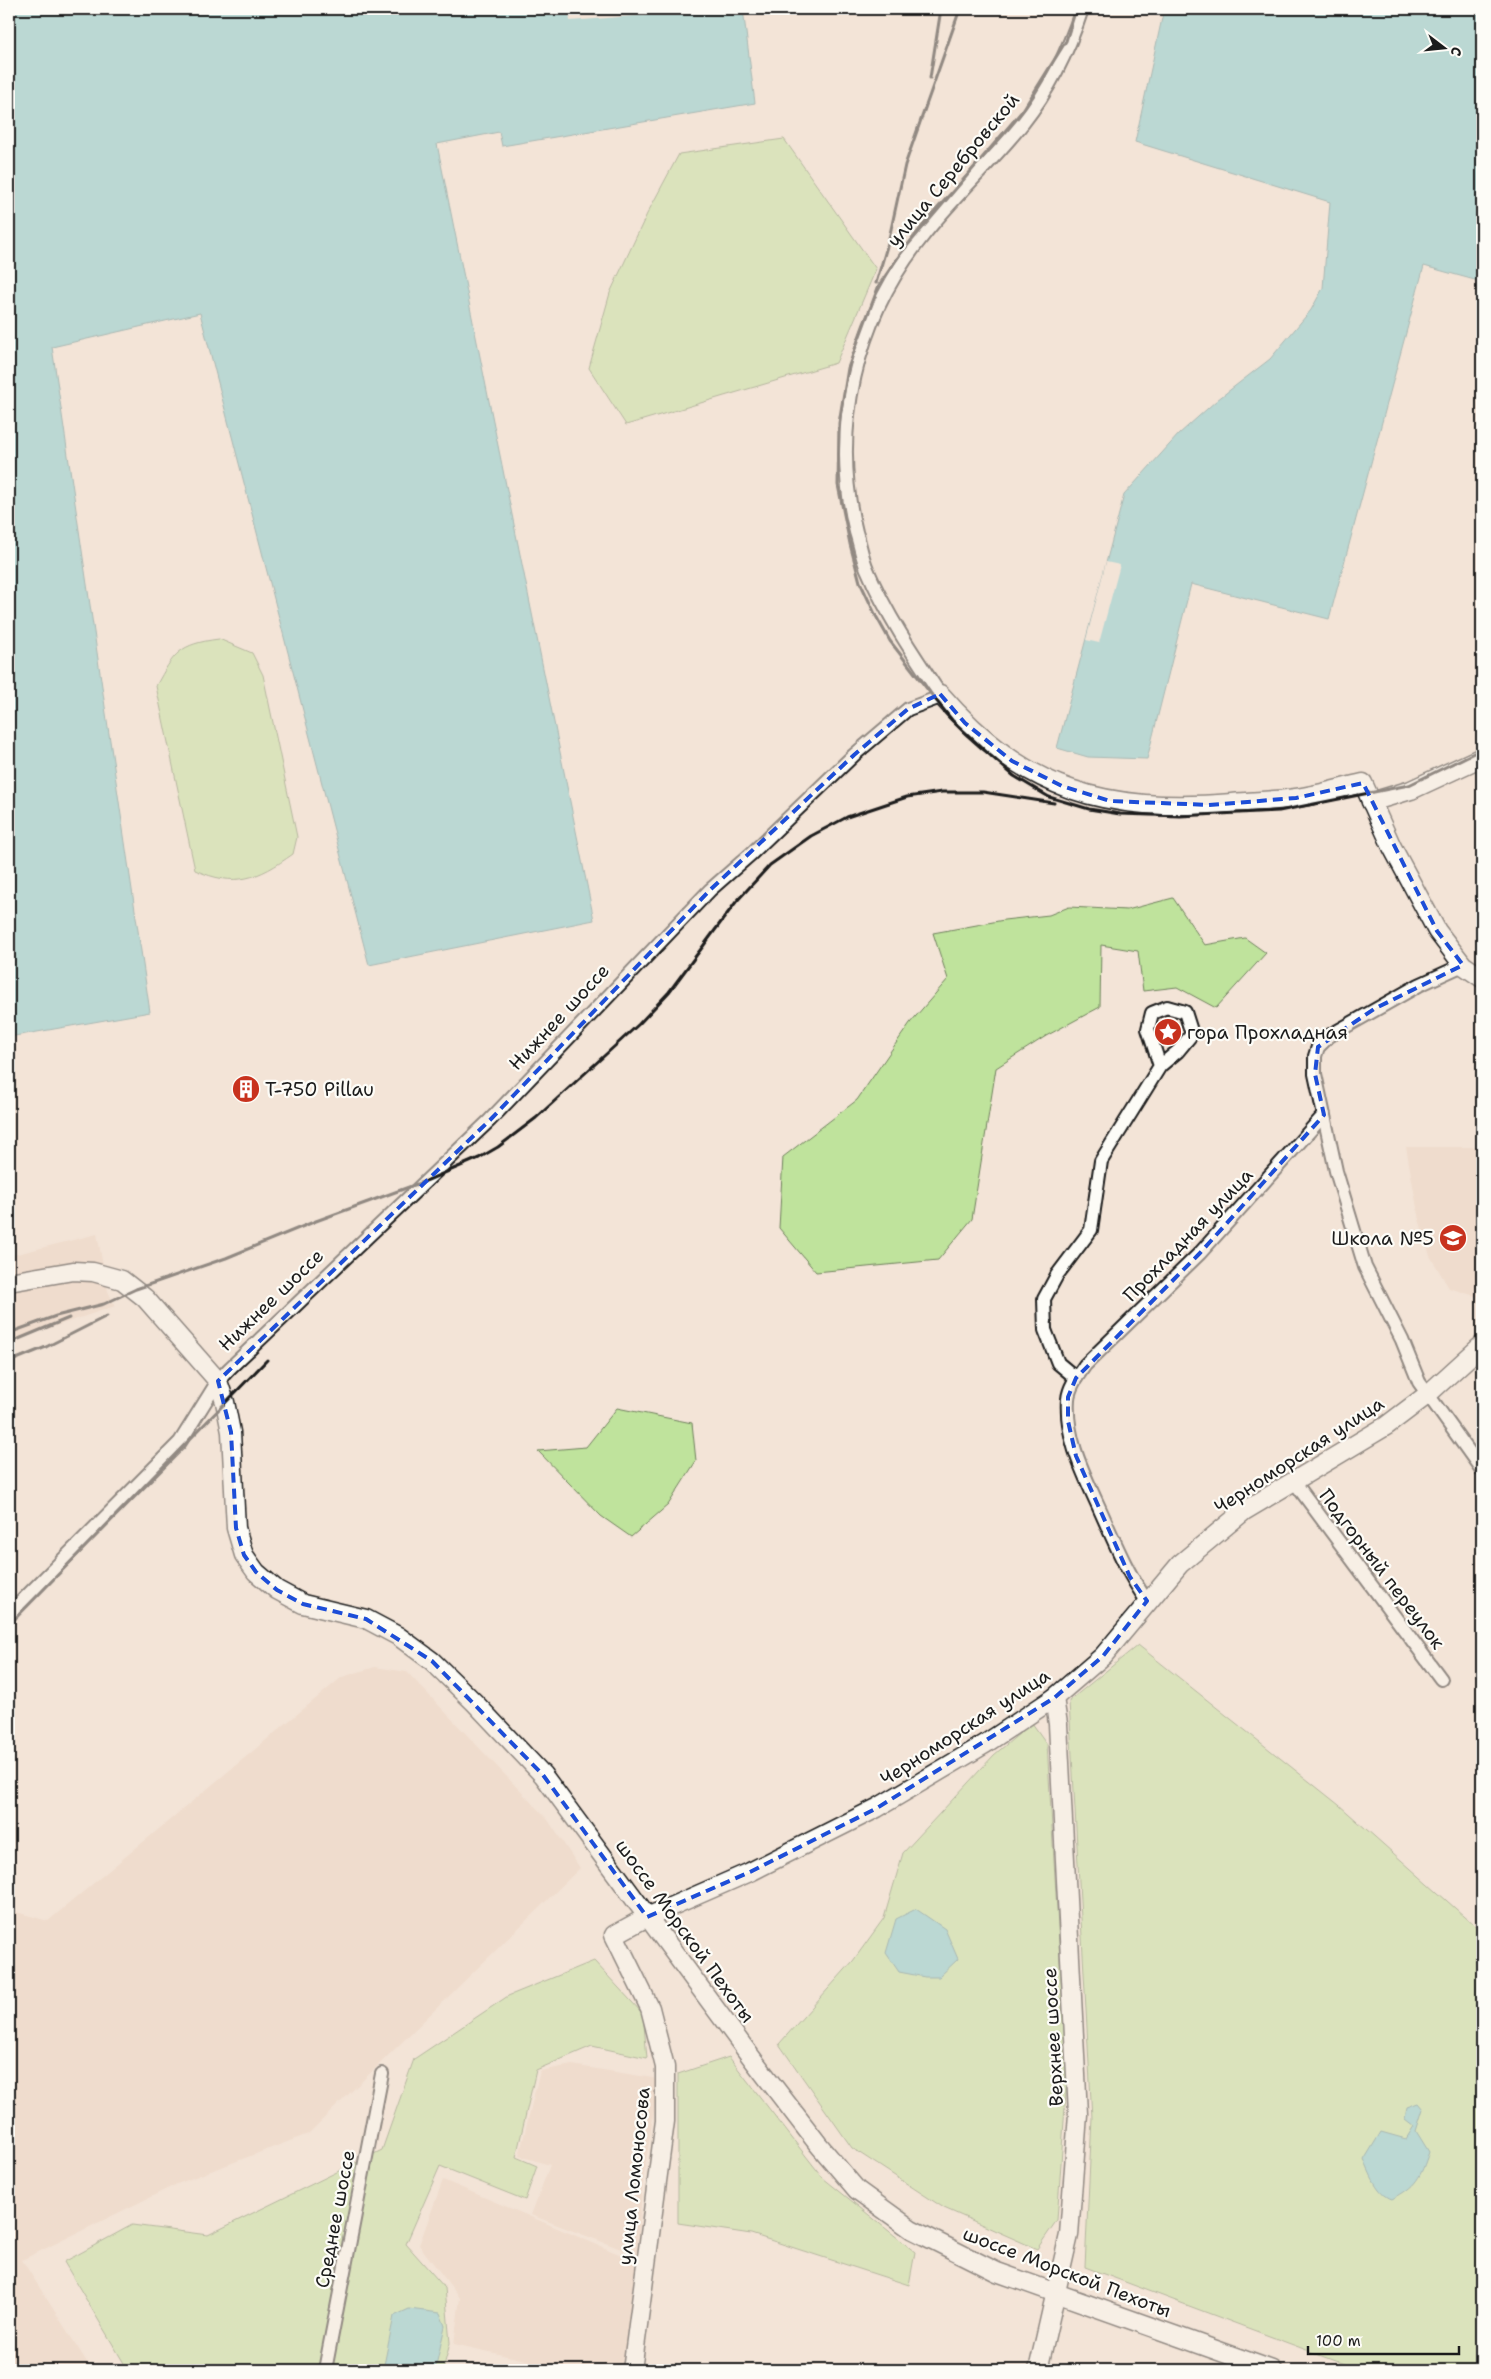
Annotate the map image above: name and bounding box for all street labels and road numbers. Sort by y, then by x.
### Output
street label: улица Серебровской [881,88,1025,252]
street label: Нижнее шоссе [503,958,615,1076]
street label: Прохладная улица [1118,1163,1258,1307]
street label: Нижнее шоссе [213,1243,329,1357]
street label: Черноморская улица [1209,1391,1389,1519]
street label: Подгорный переулок [1313,1484,1451,1654]
street label: Черноморская улица [875,1663,1055,1791]
street label: шоссе Морской Пехоты [610,1834,760,2028]
street label: Верхнее шоссе [1037,1967,1069,2107]
street label: улица Ломоносова [612,2085,656,2266]
street label: Среднее шоссе [309,2148,361,2290]
street label: шоссе Морской Пехоты [959,2221,1175,2323]

